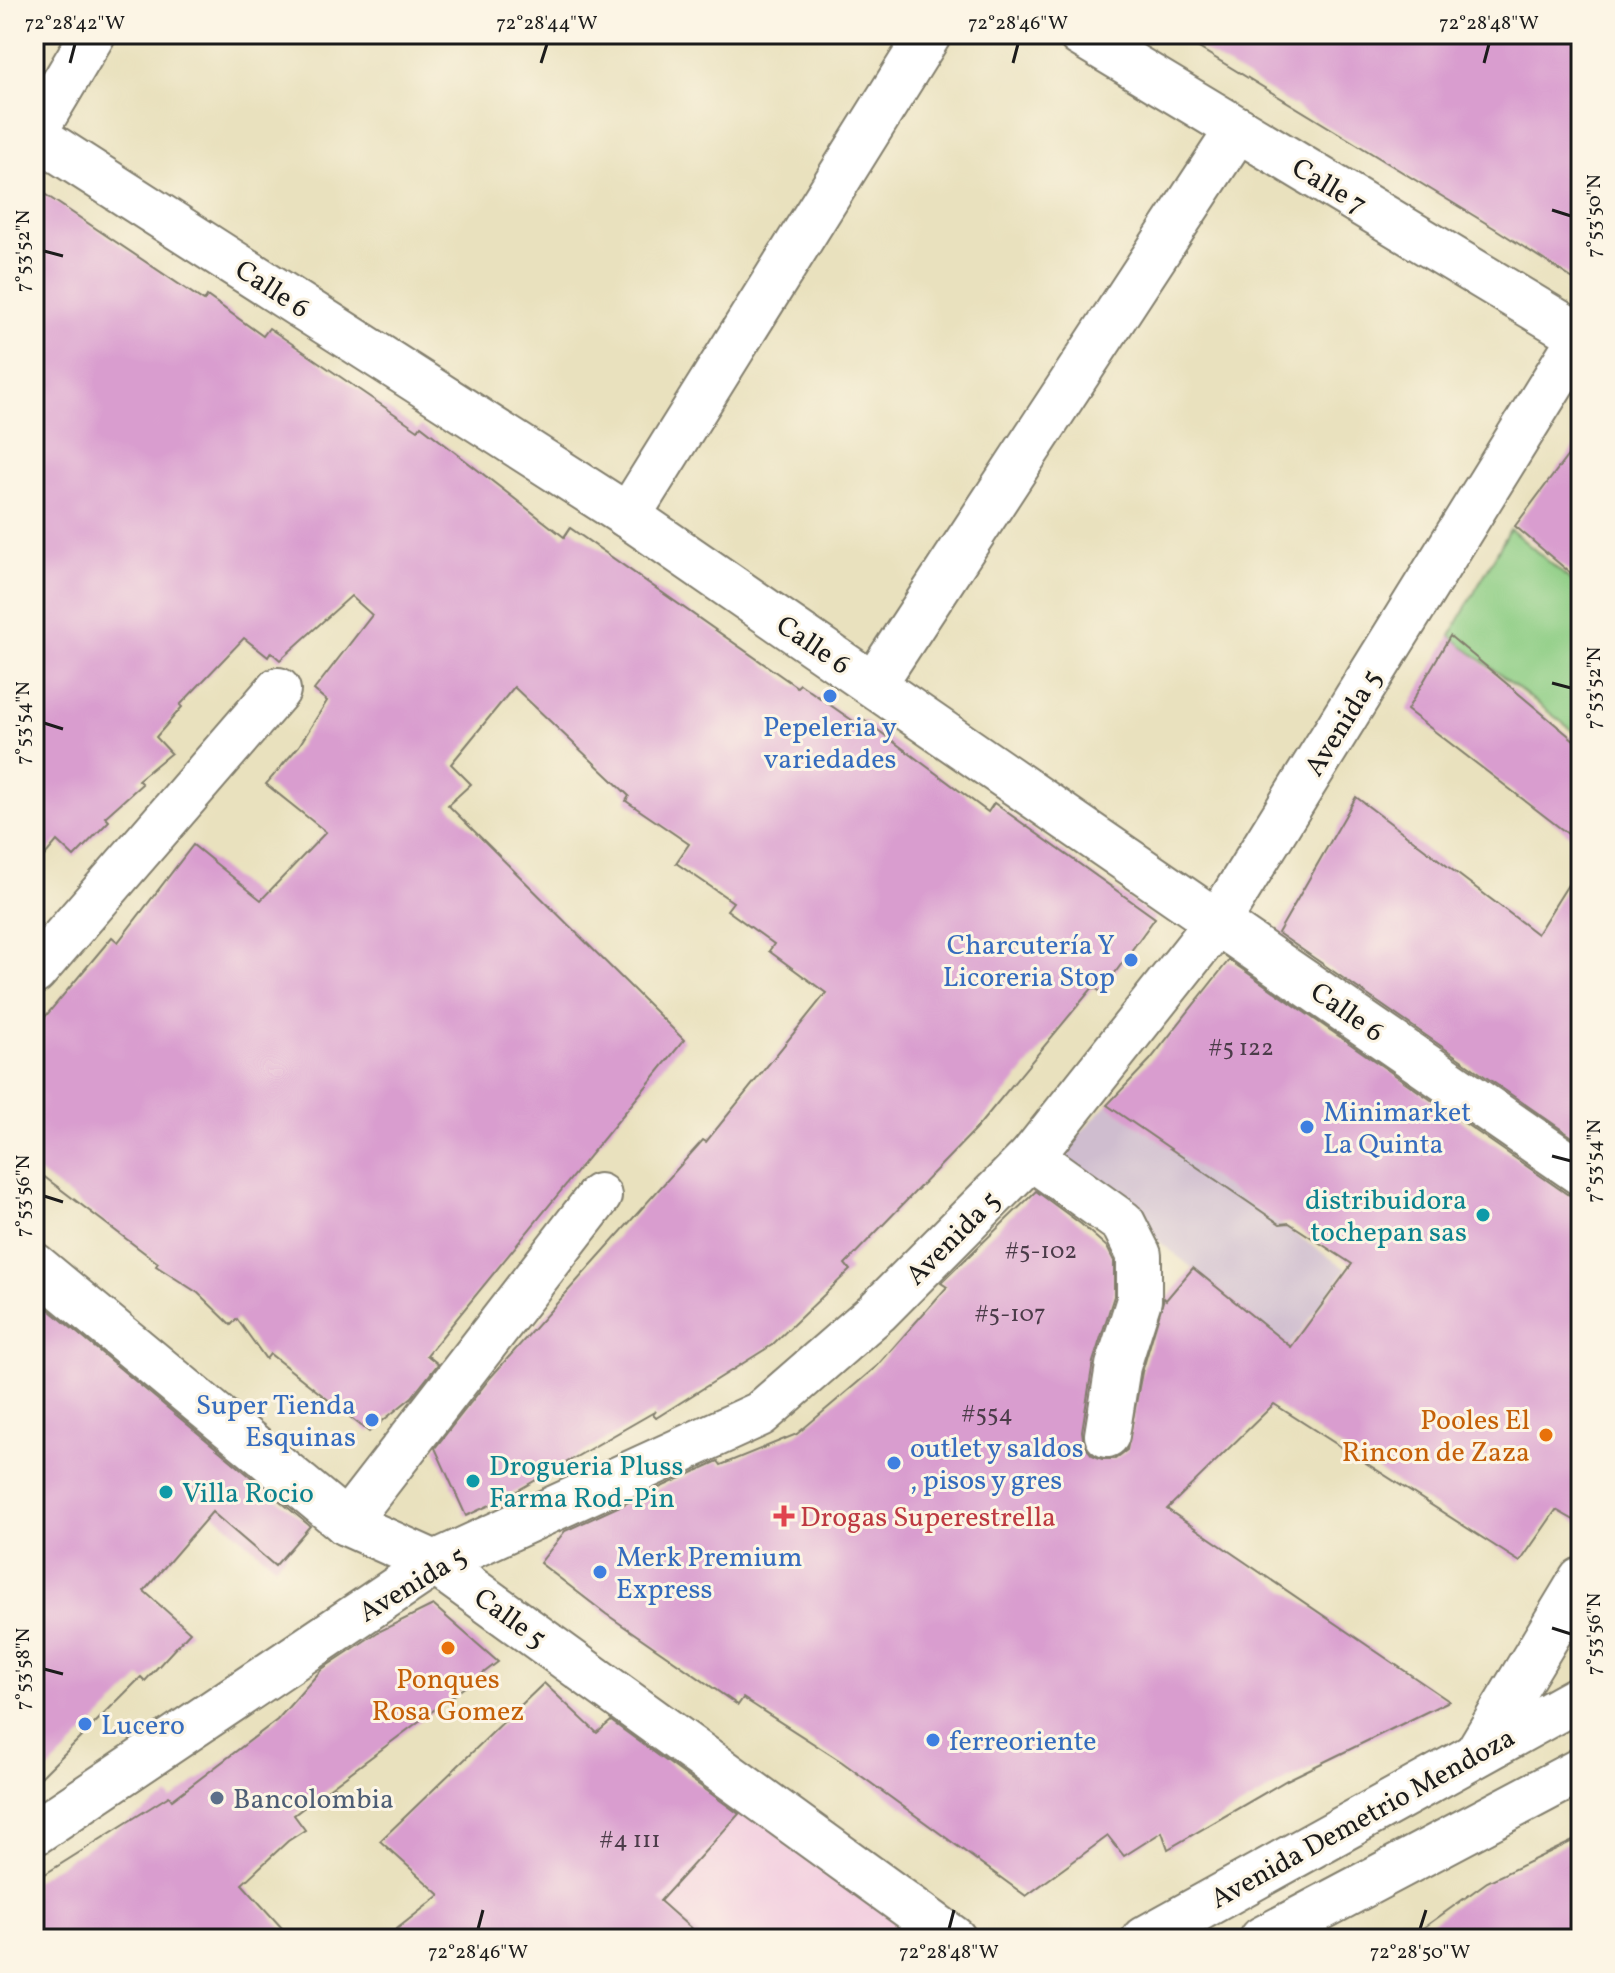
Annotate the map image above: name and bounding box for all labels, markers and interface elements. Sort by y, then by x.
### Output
text: 72°28'42"W [25,10,125,38]
text: 72°28'44"W [496,10,598,38]
text: 72°28'46"W [968,10,1068,38]
text: 72°28'48"W [1439,10,1539,38]
street label: Calle 7 [1284,149,1374,225]
text: 7°53'50"N [1581,174,1609,258]
text: 7°53'52"N [10,210,38,292]
street label: Calle 6 [227,251,317,329]
street label: Calle 6 [768,607,858,685]
text: 7°53'52"N [1581,647,1609,729]
street label: Avenida 5 [1296,662,1392,784]
text: 7°53'54"N [10,681,38,765]
marker: Pepeleria y variedades [821,687,839,705]
place label: Pepeleria y variedades [763,709,897,780]
place label: Charcutería Y Licoreria Stop [943,927,1115,998]
marker: Charcutería Y Licoreria Stop [1122,951,1140,969]
street label: Calle 6 [1302,974,1391,1053]
house number: #5 122 [1208,1032,1274,1066]
place label: Minimarket La Quinta [1323,1094,1471,1165]
marker: Minimarket La Quinta [1298,1118,1316,1136]
text: 7°53'54"N [1581,1119,1609,1203]
text: 7°53'56"N [10,1155,38,1237]
place label: distribuidora tochepan sas [1305,1182,1467,1253]
street label: Avenida 5 [898,1183,1010,1295]
marker: distribuidora tochepan sas [1474,1206,1492,1224]
house number: #5-102 [1005,1235,1077,1269]
house number: #5-107 [974,1298,1046,1332]
place label: Super Tienda Esquinas [196,1387,356,1458]
house number: #554 [961,1398,1013,1432]
place label: Pooles El Rincon de Zaza [1342,1402,1530,1473]
marker: Super Tienda Esquinas [363,1411,381,1429]
marker: Pooles El Rincon de Zaza [1537,1426,1555,1444]
place label: outlet y saldos , pisos y gres [910,1430,1084,1501]
place label: Drogueria Pluss Farma Rod-Pin [489,1448,684,1519]
marker: outlet y saldos , pisos y gres [885,1454,903,1472]
marker: Drogueria Pluss Farma Rod-Pin [464,1472,482,1490]
place label: Villa Rocio [182,1475,314,1514]
marker: Villa Rocio [157,1483,175,1501]
place label: Drogas Superestrella [800,1499,1056,1538]
marker: Drogas Superestrella [775,1507,793,1525]
street label: Avenida 5 [352,1538,475,1633]
place label: Merk Premium Express [616,1539,802,1610]
marker: Merk Premium Express [591,1563,609,1581]
street label: Calle 5 [465,1579,554,1659]
text: 7°53'56"N [1581,1593,1609,1675]
text: 7°53'58"N [10,1628,38,1710]
marker: Ponques Rosa Gomez [439,1639,457,1657]
place label: Ponques Rosa Gomez [372,1661,524,1732]
place label: Lucero [101,1707,185,1746]
marker: Lucero [76,1715,94,1733]
street label: Avenida Demetrio Mendoza [1204,1719,1523,1919]
place label: ferreoriente [949,1723,1096,1762]
marker: ferreoriente [924,1731,942,1749]
place label: Bancolombia [233,1781,394,1820]
marker: Bancolombia [208,1789,226,1807]
house number: #4 111 [599,1824,661,1858]
text: 72°28'46"W [428,1939,528,1967]
text: 72°28'48"W [899,1939,999,1967]
text: 72°28'50"W [1370,1939,1470,1967]

